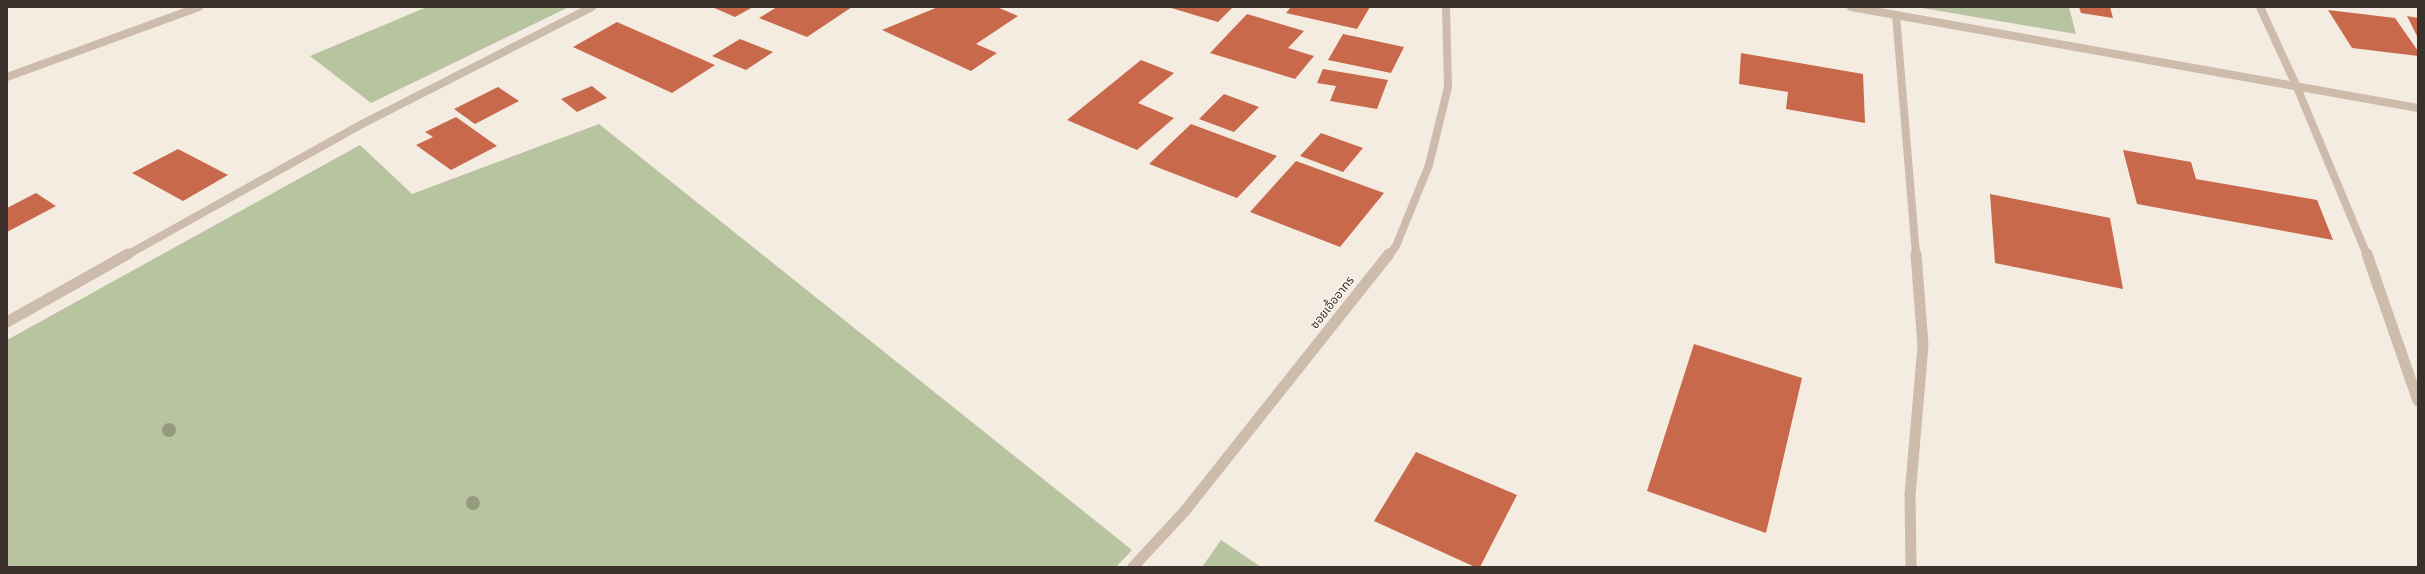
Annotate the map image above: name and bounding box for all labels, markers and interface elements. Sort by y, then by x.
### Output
street label: ซอยเอื้ออาทร [1308,274,1358,332]

